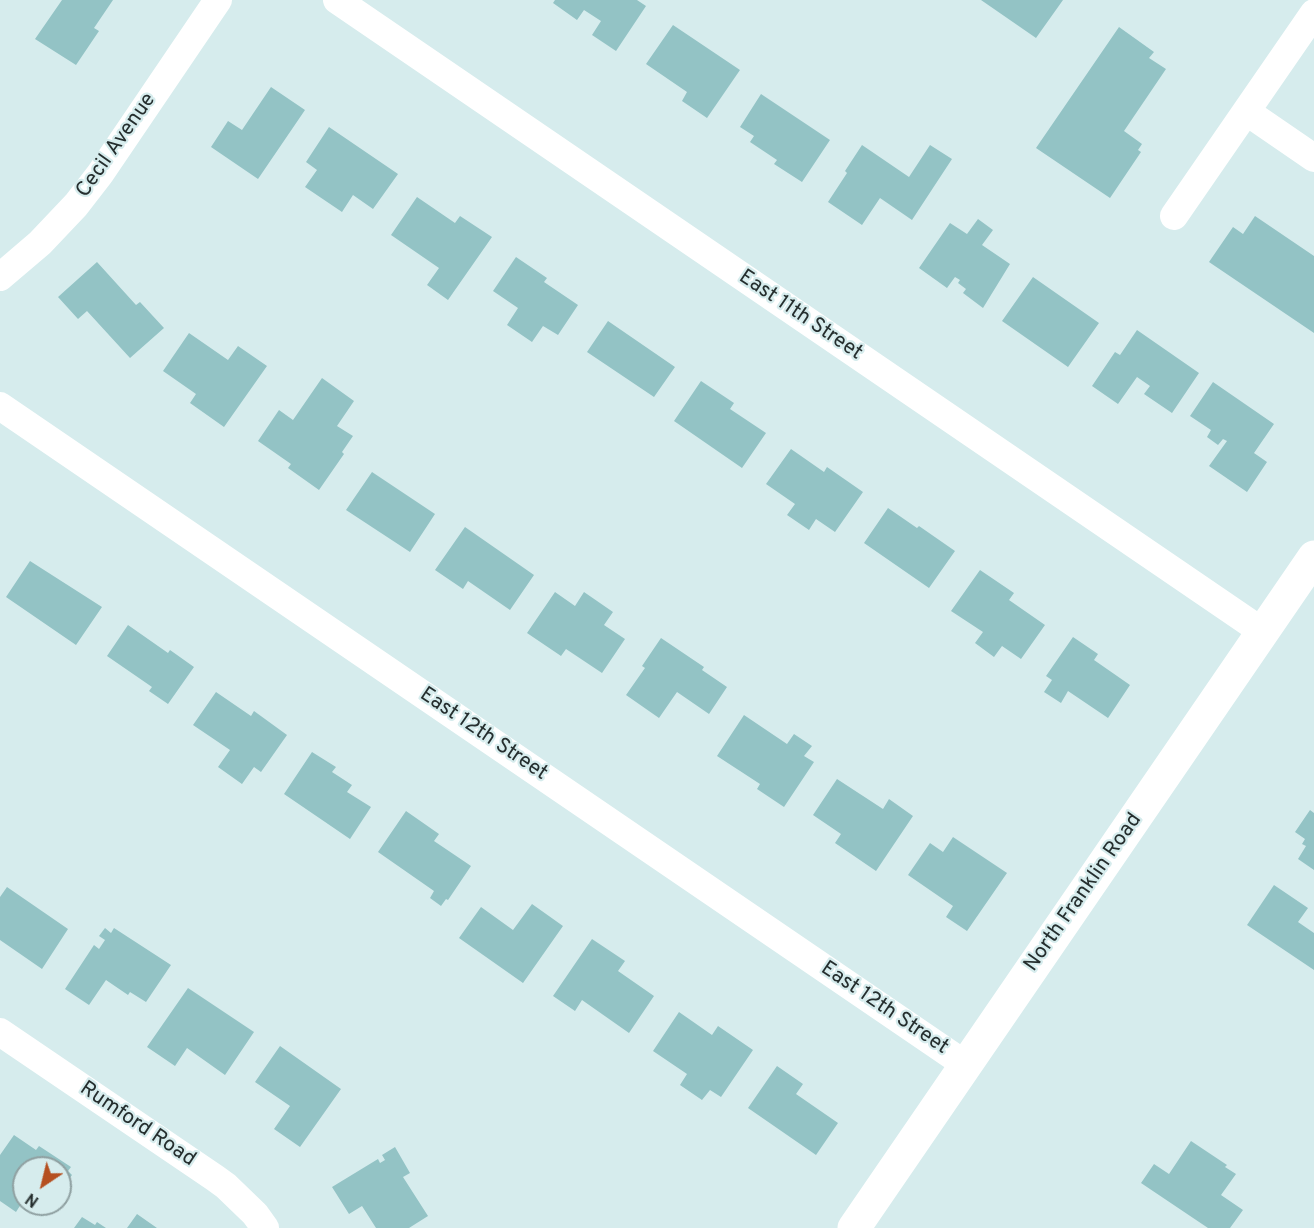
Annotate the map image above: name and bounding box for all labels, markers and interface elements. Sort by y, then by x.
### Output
street label: Cecil Avenue [72,89,162,203]
street label: East 11th Street [733,265,867,367]
street label: East 12th Street [414,683,552,787]
street label: North Franklin Road [1020,809,1148,977]
street label: East 12th Street [815,957,953,1061]
street label: Rumford Road [74,1077,200,1173]
north arrow [12,1156,72,1216]
text: N [22,1188,43,1211]

